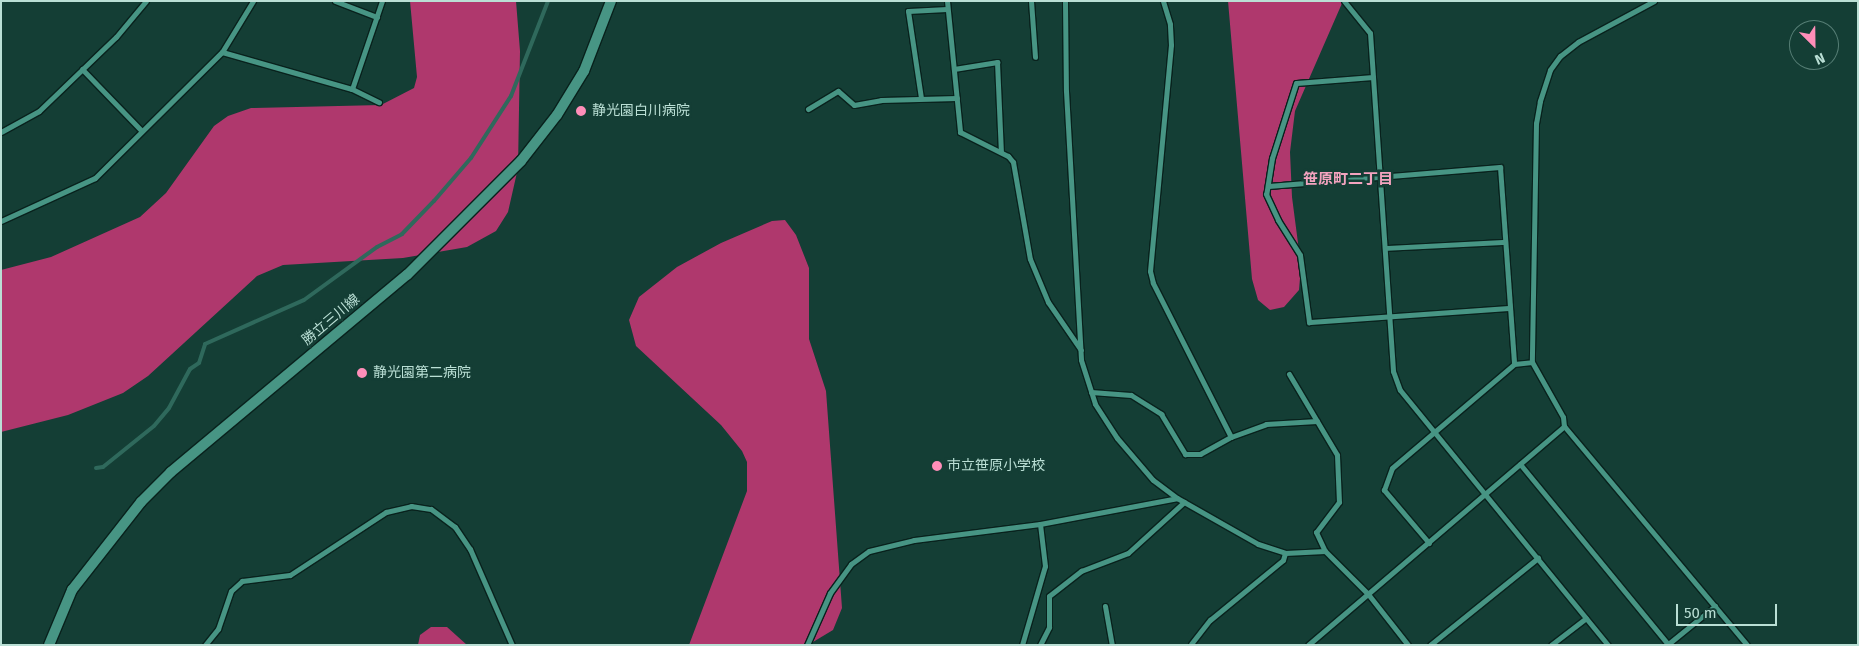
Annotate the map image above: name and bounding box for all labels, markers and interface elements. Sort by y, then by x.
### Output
north arrow [1789,20,1839,70]
text: N [1812,49,1827,68]
place label: 静光園白川病院 [592,103,690,119]
marker: 静光園白川病院 [574,104,588,118]
district label: 笹原町二丁目 [1303,171,1393,189]
street label: 勝立三川線 [299,291,363,349]
place label: 静光園第二病院 [373,365,471,381]
marker: 静光園第二病院 [355,366,369,380]
place label: 市立笹原小学校 [947,458,1045,474]
marker: 市立笹原小学校 [931,460,943,472]
scale bar [1679,594,1780,626]
text: 50 m [1684,604,1717,622]

